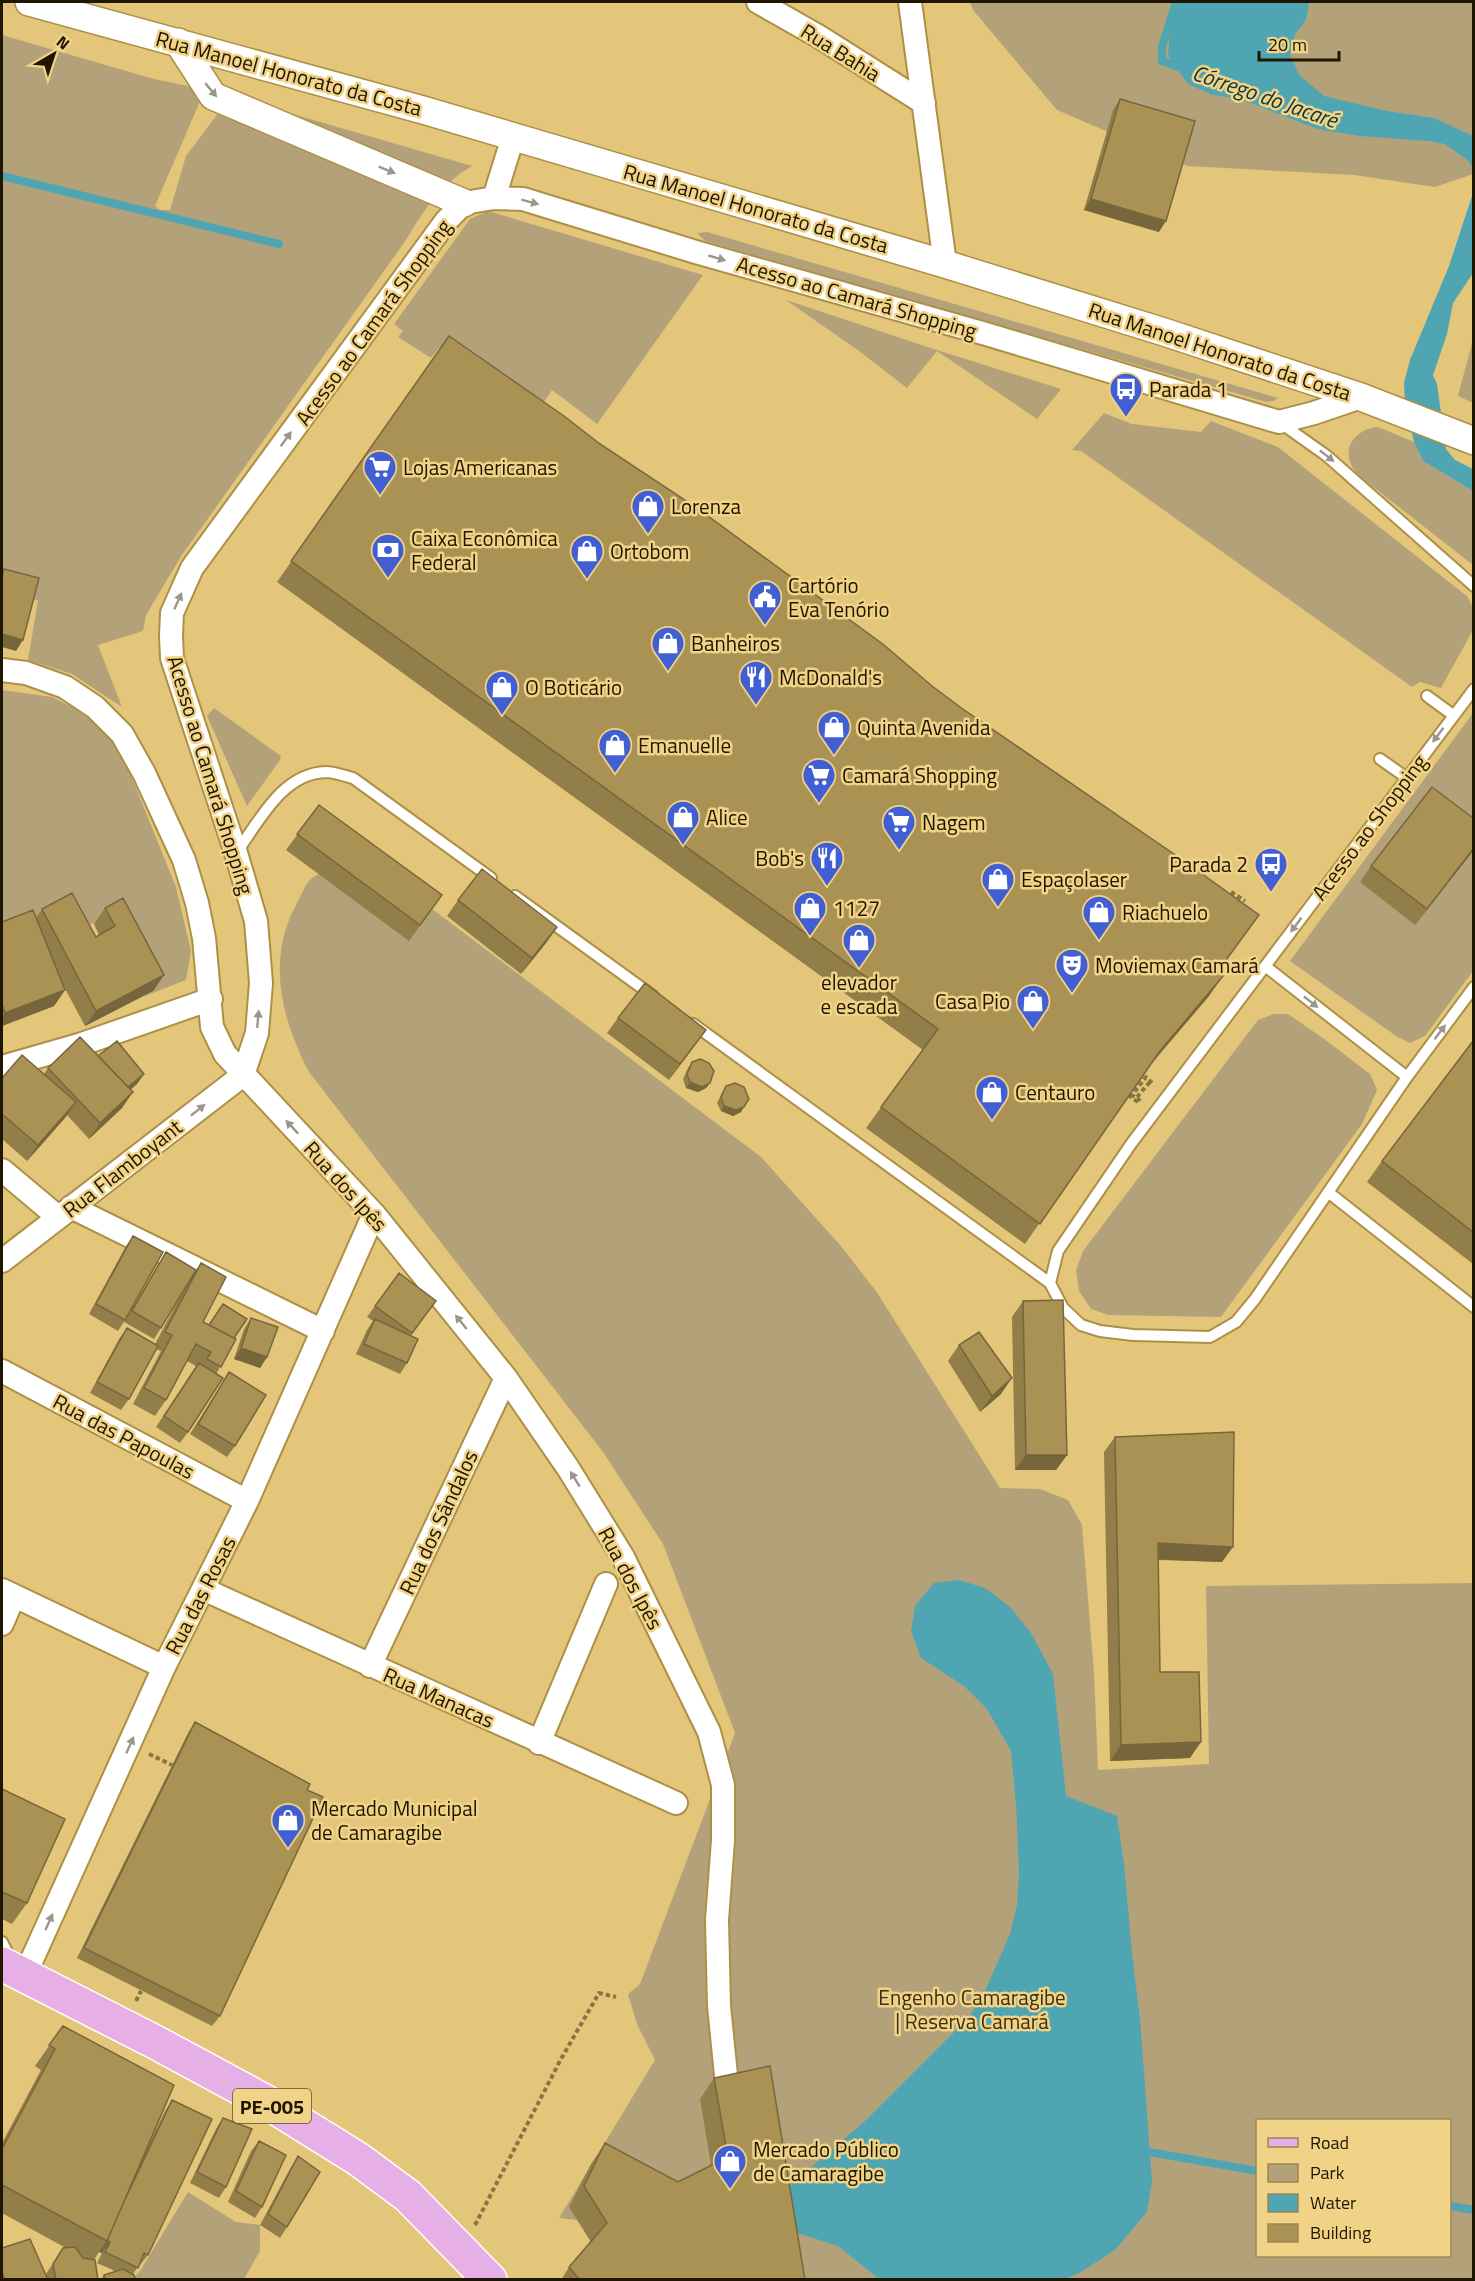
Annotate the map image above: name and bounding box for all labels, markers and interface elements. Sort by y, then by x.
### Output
street label: Rua Bahia [795,15,888,89]
street label: Rua Manoel Honorato da Costa [152,22,426,124]
north arrow [24,24,84,84]
scale bar [1259,24,1338,62]
text: N [52,30,75,55]
text: 20 m [1268,31,1307,58]
water label: Córrego do Jacaré [1188,55,1344,137]
one-way arrow [204,83,218,98]
street label: Rua Manoel Honorato da Costa [620,155,893,261]
one-way arrow [379,165,397,175]
one-way arrow [521,198,539,207]
street label: Acesso ao Camará Shopping [287,212,459,432]
street label: Acesso ao Camará Shopping [733,247,981,347]
one-way arrow [708,254,726,263]
street label: Rua Manoel Honorato da Costa [1085,293,1356,409]
bus stop icon: Parada 1 [1108,371,1144,418]
place label: Parada 1 [1149,373,1228,405]
one-way arrow [280,432,292,448]
supermarket icon: Lojas Americanas [362,449,398,496]
one-way arrow [1319,449,1334,462]
place label: Lojas Americanas [403,451,557,483]
shop icon: Lorenza [630,488,666,535]
place label: Lorenza [671,490,742,522]
place label: Caixa Econômica Federal [411,522,558,578]
bank icon: Caixa Econômica Federal [370,532,406,579]
shop icon: Ortobom [569,533,605,580]
place label: Ortobom [610,535,689,567]
place label: Cartório Eva Tenório [788,569,890,625]
public building icon: Cartório Eva Tenório [747,579,783,626]
one-way arrow [173,591,183,609]
shop icon: Banheiros [650,625,686,672]
place label: Banheiros [691,627,780,659]
street label: Acesso ao Camará Shopping [159,652,263,899]
restaurant icon: McDonald's [738,659,774,706]
place label: McDonald's [779,661,882,693]
shop icon: O Boticário [484,669,520,716]
place label: O Boticário [525,671,622,703]
shop icon: Quinta Avenida [816,709,852,756]
place label: Quinta Avenida [857,711,991,743]
shop icon: Emanuelle [597,727,633,774]
one-way arrow [1433,728,1445,743]
place label: Emanuelle [638,729,731,761]
street label: Acesso ao Shopping [1303,747,1435,907]
supermarket icon: Camará Shopping [801,757,837,804]
place label: Camará Shopping [842,759,997,791]
shop icon: Alice [665,799,701,846]
place label: Alice [706,801,748,833]
supermarket icon: Nagem [881,804,917,851]
place label: Nagem [922,806,986,838]
restaurant icon: Bob's [809,840,845,887]
place label: Bob's [755,842,804,874]
bus stop icon: Parada 2 [1253,846,1289,893]
place label: Parada 2 [1169,848,1248,880]
shop icon: Espaçolaser [980,861,1016,908]
place label: Espaçolaser [1021,863,1127,895]
shop icon: 1127 [792,890,828,937]
place label: 1127 [833,892,880,924]
shop icon: Riachuelo [1081,894,1117,941]
place label: Riachuelo [1122,896,1208,928]
one-way arrow [1290,916,1302,932]
shop icon: elevador e escada [841,922,877,969]
theatre icon: Moviemax Camará [1054,947,1090,994]
place label: Moviemax Camará [1095,949,1259,981]
place label: elevador e escada [821,966,898,1022]
shop icon: Casa Pio [1015,983,1051,1030]
place label: Casa Pio [935,985,1010,1017]
one-way arrow [1303,996,1319,1009]
one-way arrow [253,1009,263,1028]
one-way arrow [1434,1025,1446,1041]
shop icon: Centauro [974,1074,1010,1121]
place label: Centauro [1015,1076,1095,1108]
one-way arrow [190,1104,205,1116]
street label: Rua Flamboyant [55,1111,189,1225]
one-way arrow [286,1120,299,1135]
street label: Rua dos Ipês [297,1134,395,1238]
one-way arrow [455,1314,467,1329]
street label: Rua das Papoulas [47,1385,201,1487]
street label: Rua dos Sândalos [390,1444,486,1600]
one-way arrow [570,1471,581,1487]
street label: Rua dos Ipês [590,1521,672,1635]
street label: Rua das Rosas [156,1530,244,1660]
street label: Rua Manacas [378,1658,500,1736]
one-way arrow [125,1736,134,1753]
place label: Mercado Municipal de Camaragibe [311,1792,478,1848]
shop icon: Mercado Municipal de Camaragibe [270,1802,306,1849]
one-way arrow [44,1913,54,1931]
park label: Engenho Camaragibe | Reserva Camará [878,1981,1066,2037]
road number: PE-005 [233,2089,311,2123]
legend [1256,2119,1451,2257]
text: Road [1310,2129,1349,2156]
place label: Mercado Público de Camaragibe [753,2133,899,2189]
shop icon: Mercado Público de Camaragibe [712,2143,748,2190]
text: Park [1310,2159,1345,2186]
text: Water [1310,2189,1356,2216]
text: Building [1310,2219,1371,2246]

